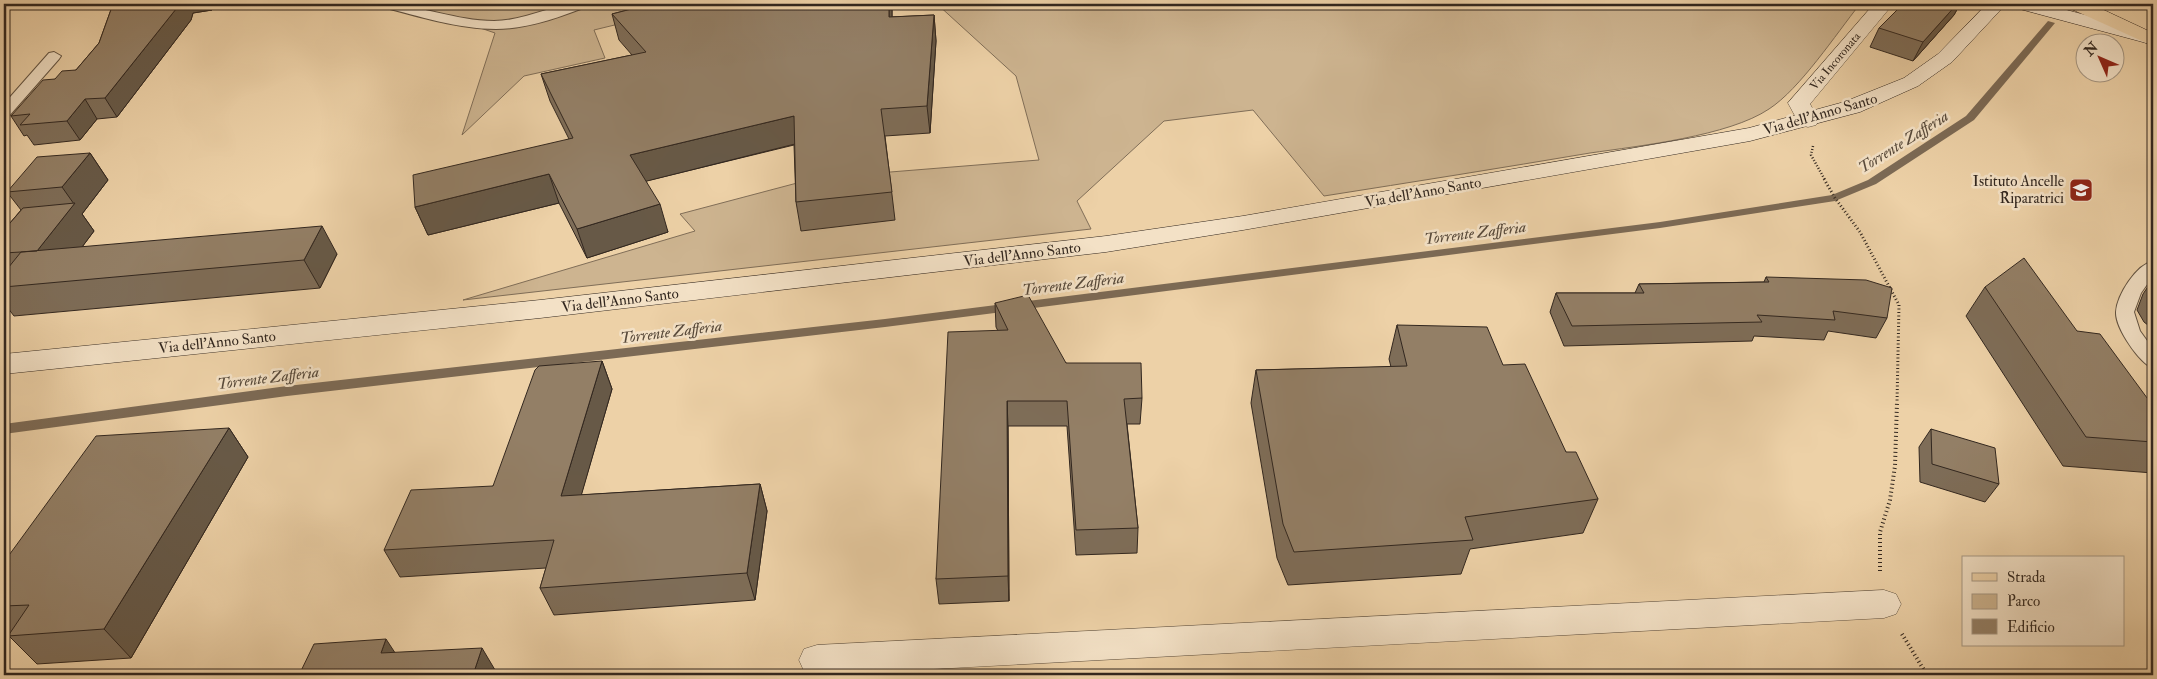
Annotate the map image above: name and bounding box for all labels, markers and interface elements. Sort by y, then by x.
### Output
street label: Via Incoronata [1807,29,1865,93]
north arrow [2074,32,2124,82]
text: N [2080,38,2102,60]
street label: Via dell'Anno Santo [1761,89,1879,140]
water label: Torrente Zafferia [1855,106,1952,177]
place label: Istituto Ancelle Riparatrici [1973,172,2064,209]
street label: Via dell'Anno Santo [1363,173,1483,212]
school or university icon: Istituto Ancelle Riparatrici [2068,177,2094,203]
water label: Torrente Zafferia [1423,217,1527,249]
street label: Via dell'Anno Santo [962,238,1082,271]
water label: Torrente Zafferia [1021,268,1125,300]
street label: Via dell'Anno Santo [560,284,680,317]
water label: Torrente Zafferia [619,316,723,348]
street label: Via dell'Anno Santo [157,327,277,358]
water label: Torrente Zafferia [216,362,320,394]
legend [1962,556,2124,646]
text: Strada [2007,568,2046,587]
text: Parco [2007,592,2040,611]
text: Edificio [2007,618,2055,637]

